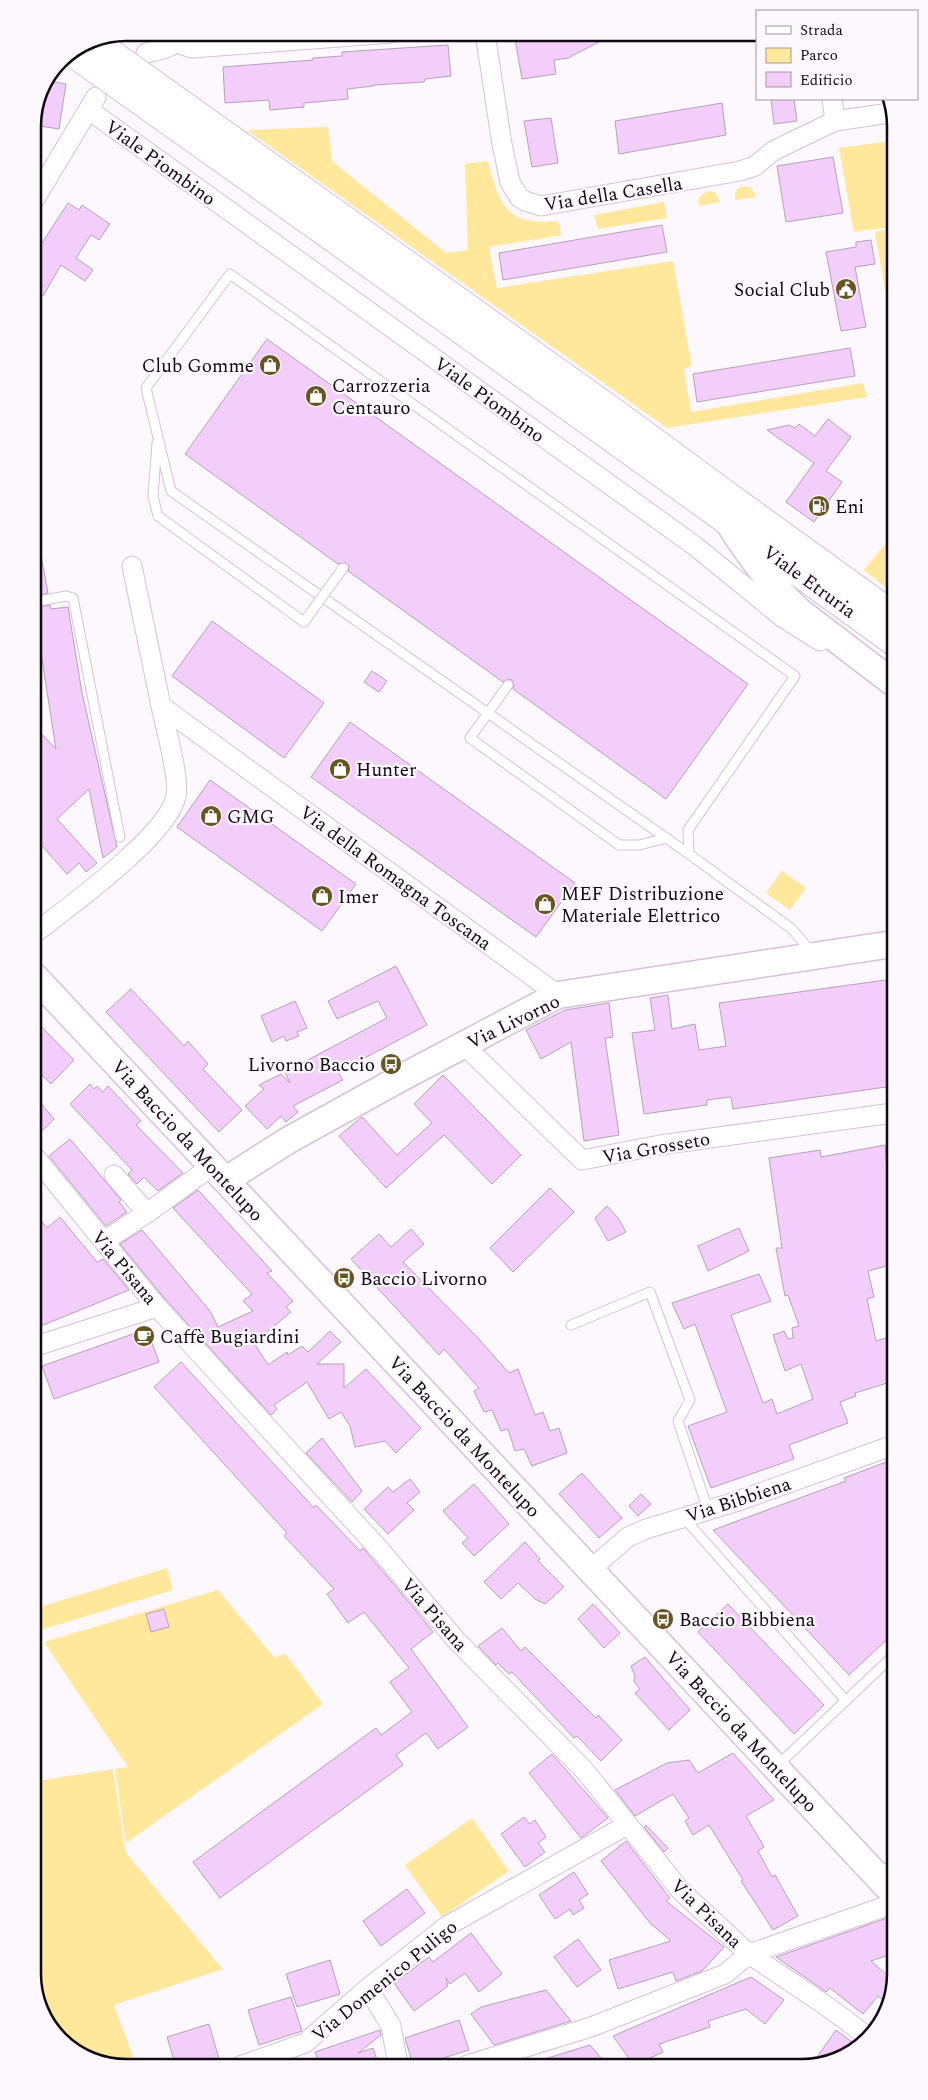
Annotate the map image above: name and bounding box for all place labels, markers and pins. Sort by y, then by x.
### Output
place label: Social Club [734,276,830,305]
public building icon: Social Club [834,277,858,301]
place label: Club Gomme [142,352,254,381]
shop icon: Club Gomme [258,353,282,377]
place label: Carrozzeria Centauro [332,372,431,423]
shop icon: Carrozzeria Centauro [304,384,328,408]
place label: Eni [835,493,864,522]
fuel station icon: Eni [807,494,831,518]
place label: Hunter [356,756,417,785]
shop icon: Hunter [328,757,352,781]
place label: GMG [227,803,274,832]
shop icon: GMG [199,804,223,828]
place label: MEF Distribuzione Materiale Elettrico [561,880,724,931]
place label: Imer [338,883,379,912]
shop icon: Imer [310,884,334,908]
shop icon: MEF Distribuzione Materiale Elettrico [533,892,557,916]
place label: Livorno Baccio [248,1051,375,1080]
bus stop icon: Livorno Baccio [379,1052,403,1076]
place label: Baccio Livorno [360,1265,487,1294]
bus stop icon: Baccio Livorno [332,1266,356,1290]
place label: Caffè Bugiardini [160,1323,300,1352]
cafe icon: Caffè Bugiardini [132,1324,156,1348]
place label: Baccio Bibbiena [679,1606,816,1635]
bus stop icon: Baccio Bibbiena [651,1607,675,1631]

